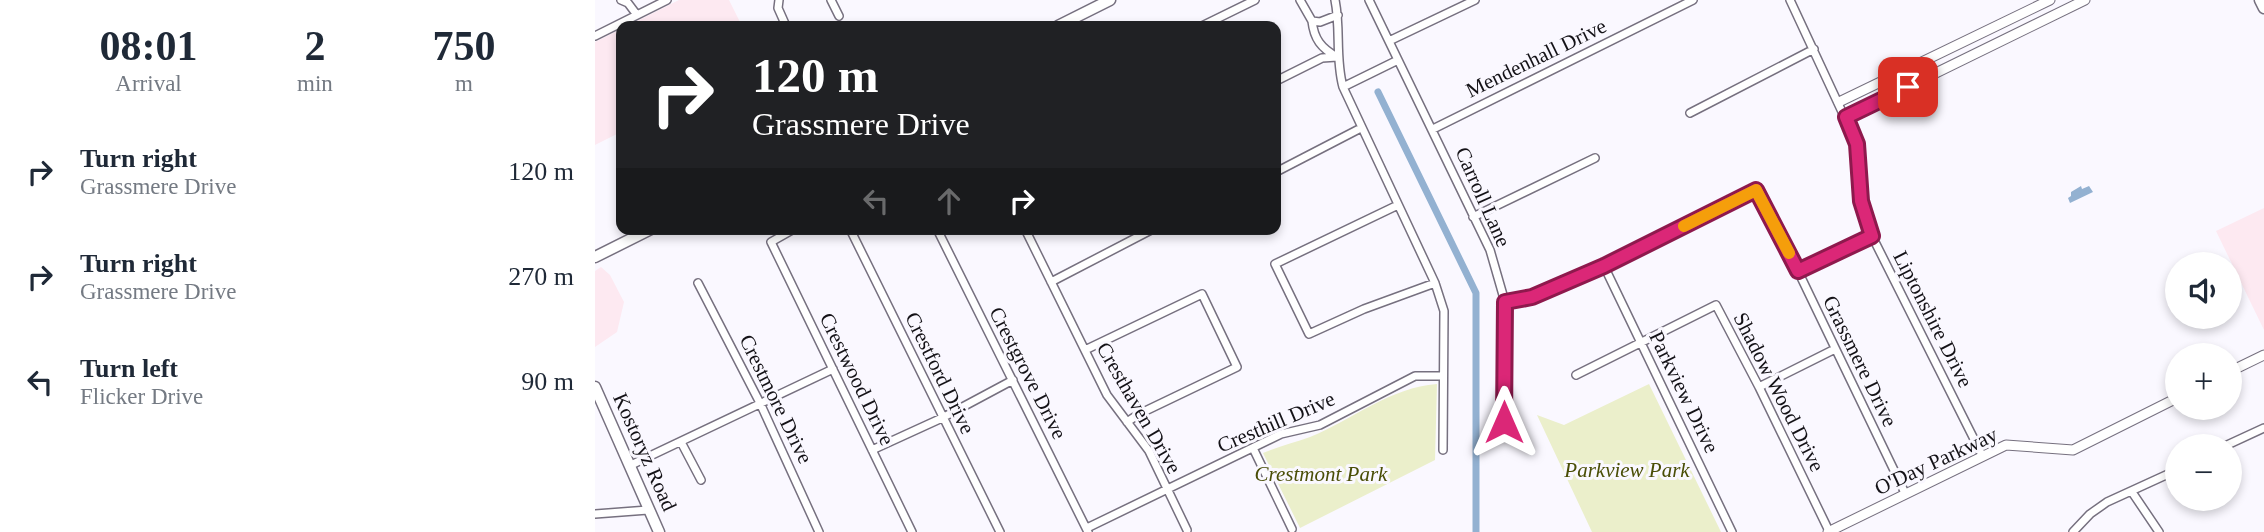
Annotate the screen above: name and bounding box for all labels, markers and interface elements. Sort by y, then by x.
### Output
street label: Mendenhall Drive [1462,14,1610,102]
text: 08:01 [100,23,198,69]
text: 2 [304,23,325,69]
text: 750 [432,23,495,69]
text: 120 m [752,48,879,103]
icon: right [637,49,728,140]
pin [1878,57,1938,117]
icon: arrive [1889,68,1927,106]
text: Arrival [115,71,182,96]
text: min [297,71,333,96]
text: m [455,71,473,96]
text: Grassmere Drive [752,106,970,142]
street label: Carroll Lane [1450,143,1516,251]
text: Turn right [80,144,197,173]
icon: right [21,153,59,191]
text: 120 m [508,157,574,186]
text: Grassmere Drive [80,174,236,199]
icon: left [857,182,895,220]
icon: ahead [930,182,968,220]
icon: right [1003,182,1041,220]
street label: Liptonshire Drive [1888,247,1978,391]
text: Turn right [80,249,197,278]
map controls [2165,252,2242,511]
button: sound [2165,252,2242,329]
icon: right [21,258,59,296]
text: 270 m [508,262,574,291]
text: Grassmere Drive [80,279,236,304]
street label: Grassmere Drive [1818,292,1902,430]
street label: Crestgrove Drive [984,303,1072,443]
street label: Crestford Drive [900,308,980,438]
street label: Shadow Wood Drive [1729,308,1829,476]
street label: Crestwood Drive [815,309,899,449]
street label: Parkview Drive [1644,327,1724,457]
street label: Crestmore Drive [734,331,818,467]
street label: Cresthaven Drive [1092,338,1186,478]
button: + [2165,343,2242,420]
text: Turn left [80,354,178,383]
icon: left [21,363,59,401]
text: 90 m [521,367,574,396]
text: Flicker Drive [80,384,203,409]
position arrow [1467,385,1541,459]
street label: Cresthill Drive [1214,386,1338,458]
street label: Kostoryz Road [608,389,682,515]
street label: O'Day Parkway [1871,422,2002,500]
button: − [2165,434,2242,511]
park label: Parkview Park [1563,458,1690,482]
park label: Crestmont Park [1255,462,1388,486]

